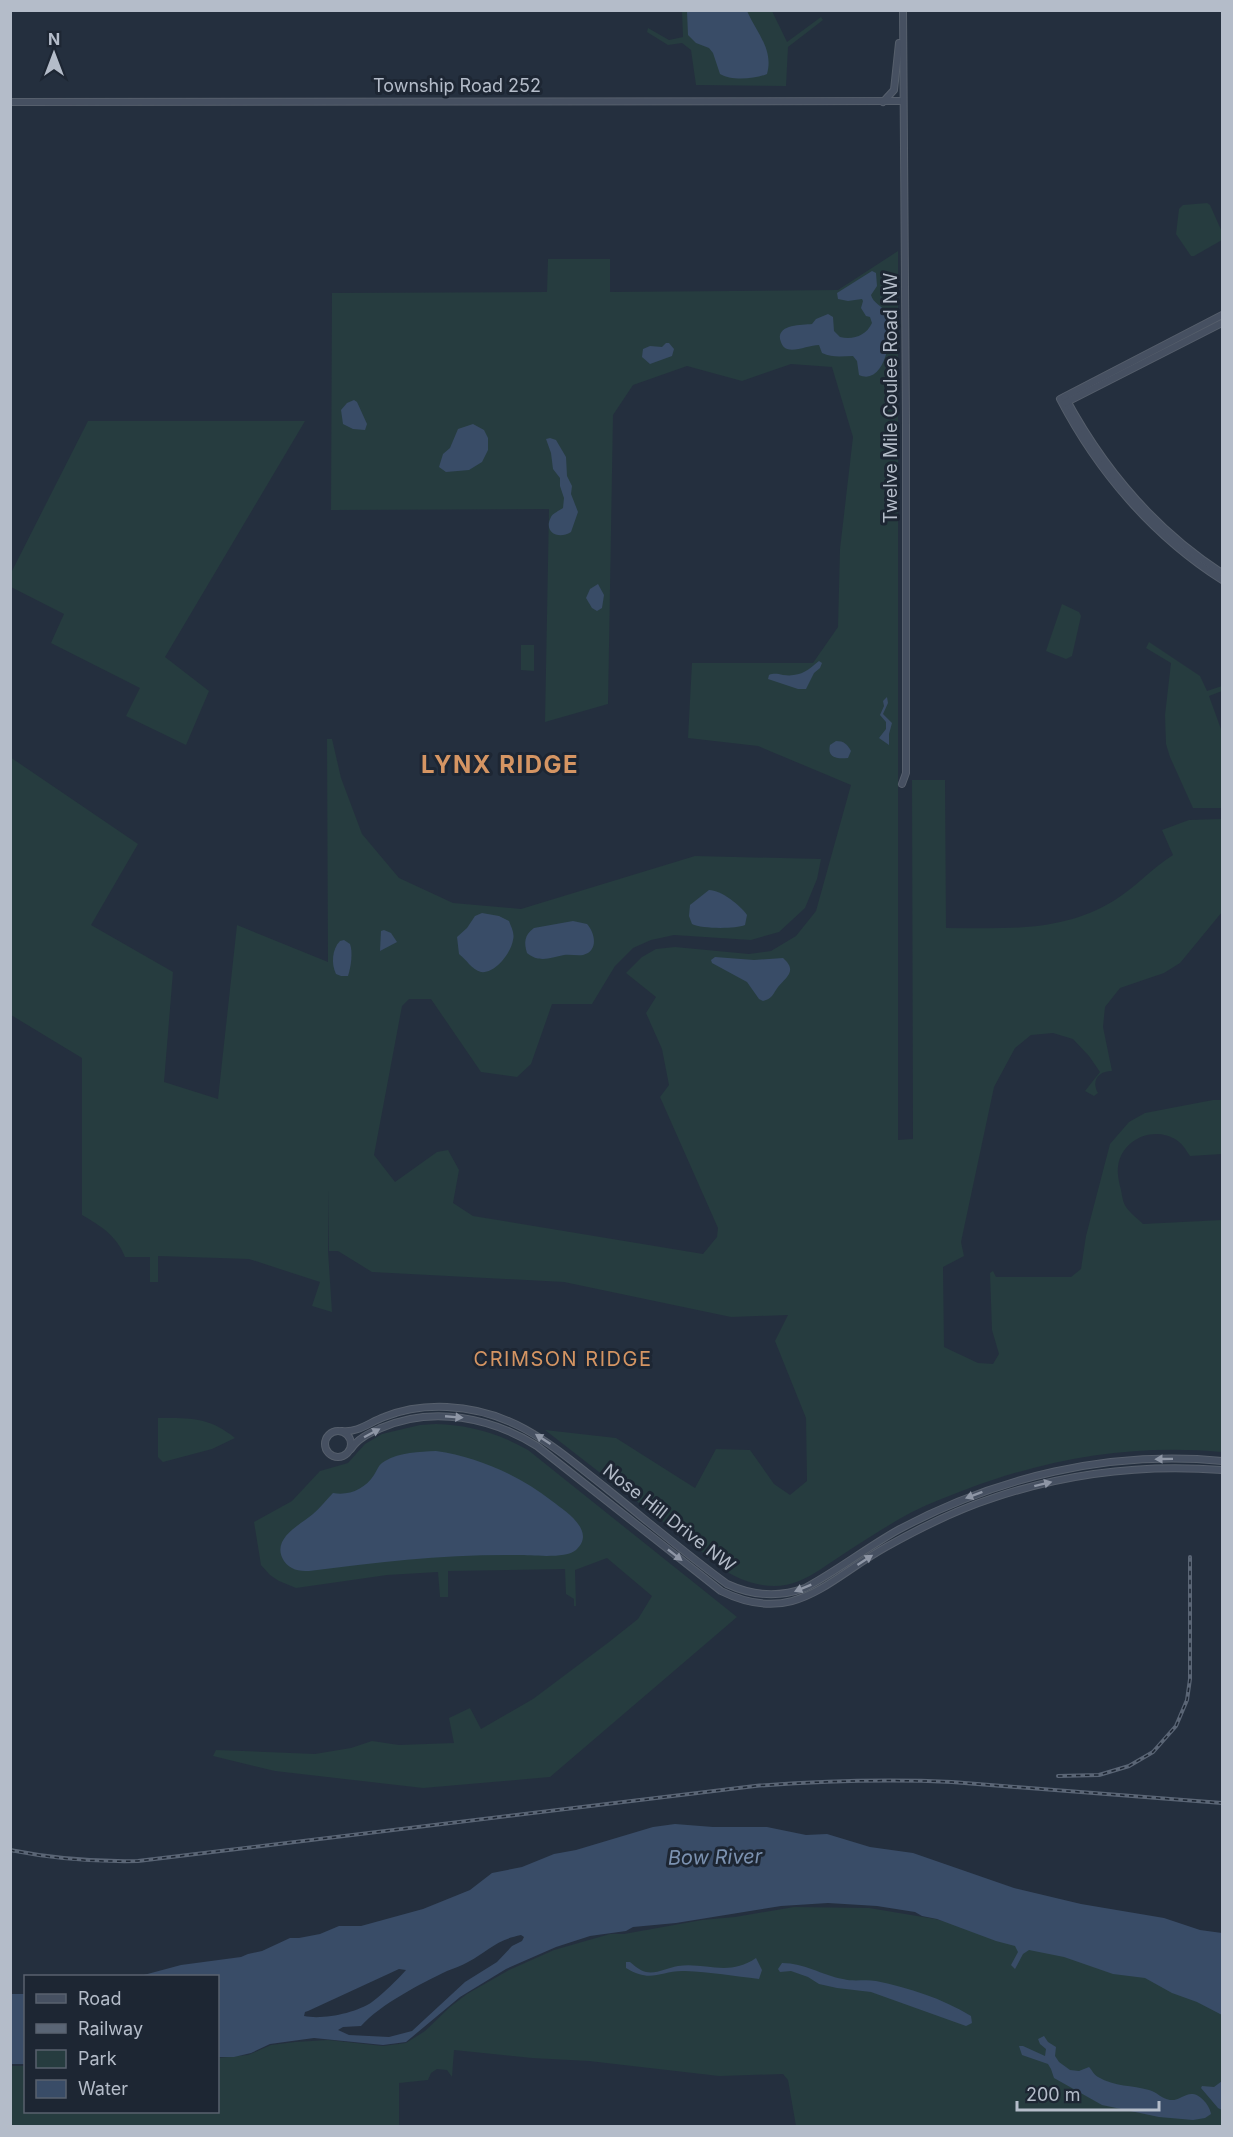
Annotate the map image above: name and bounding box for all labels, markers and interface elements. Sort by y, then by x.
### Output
north arrow [24,24,84,84]
text: N [48,29,60,49]
street label: Township Road 252 [373,75,541,96]
street label: Twelve Mile Coulee Road NW [880,273,901,523]
district label: LYNX RIDGE [421,750,579,779]
district label: CRIMSON RIDGE [474,1347,652,1371]
one-way arrow [445,1412,464,1422]
one-way arrow [364,1428,381,1438]
one-way arrow [535,1434,551,1445]
one-way arrow [1155,1454,1174,1464]
street label: Nose Hill Drive NW [599,1459,740,1576]
one-way arrow [1034,1478,1053,1488]
one-way arrow [964,1491,982,1501]
one-way arrow [667,1549,683,1562]
one-way arrow [857,1555,873,1566]
one-way arrow [793,1583,811,1593]
water label: Bow River [668,1844,763,1870]
legend [24,1975,219,2113]
text: Road [78,1988,121,2009]
text: Railway [78,2018,143,2039]
text: Park [78,2048,117,2069]
scale bar [1017,2074,1160,2112]
text: Water [78,2078,128,2099]
text: 200 m [1026,2084,1081,2105]

